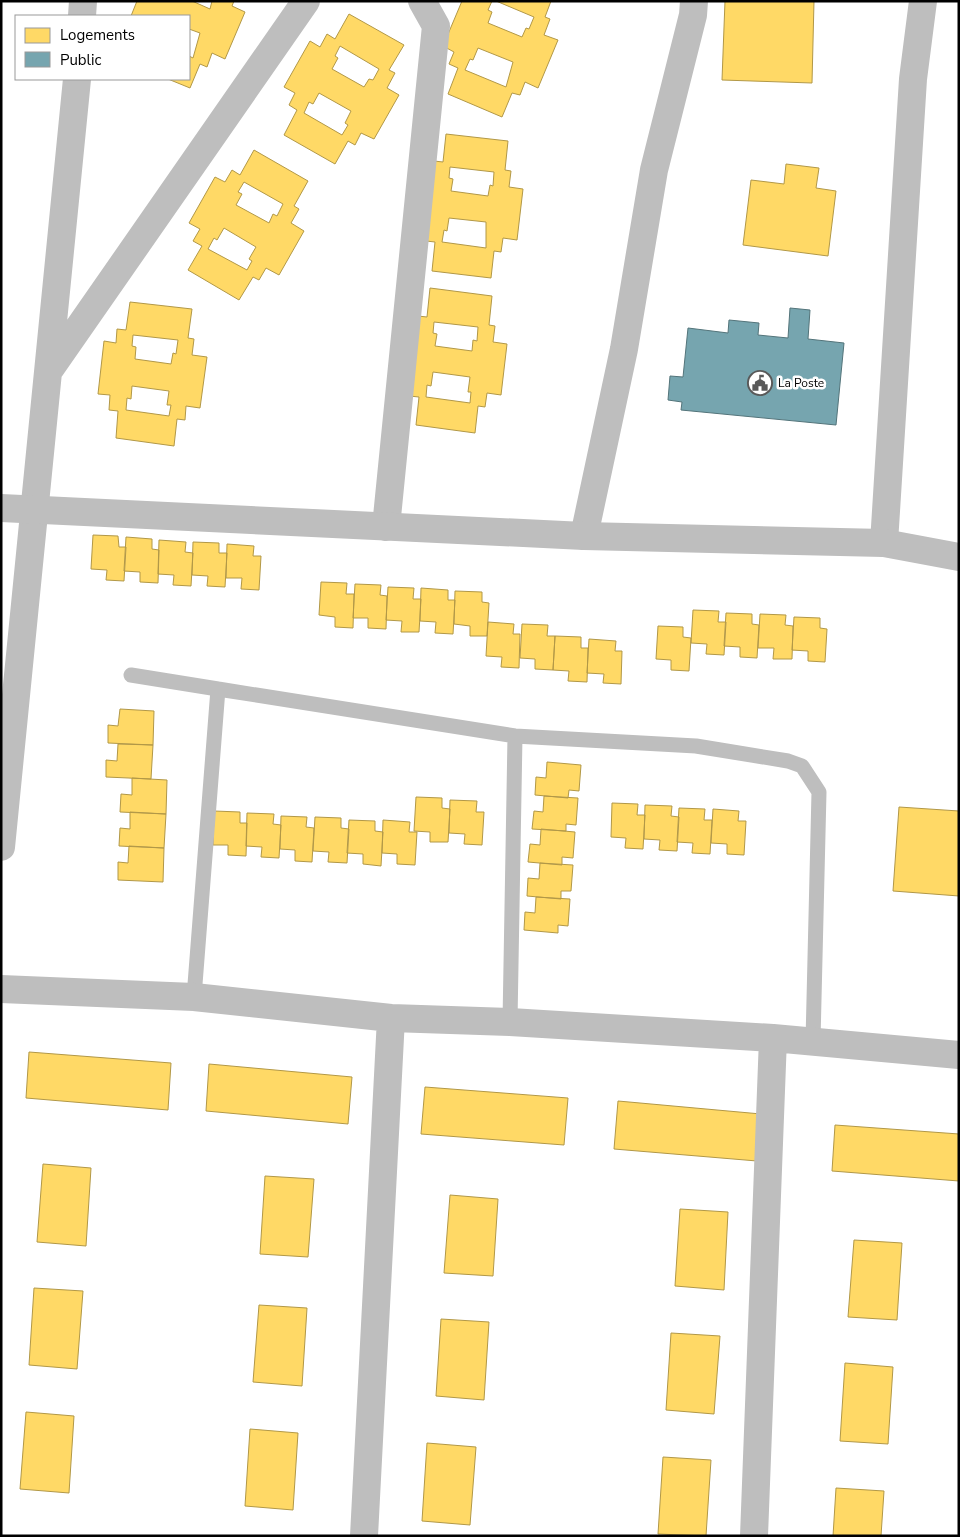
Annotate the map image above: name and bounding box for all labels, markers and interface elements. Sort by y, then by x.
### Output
legend [15,15,190,80]
text: Logements [60,25,135,45]
text: Public [60,50,101,70]
public building icon: La Poste [747,370,773,396]
place label: La Poste [778,375,824,391]

